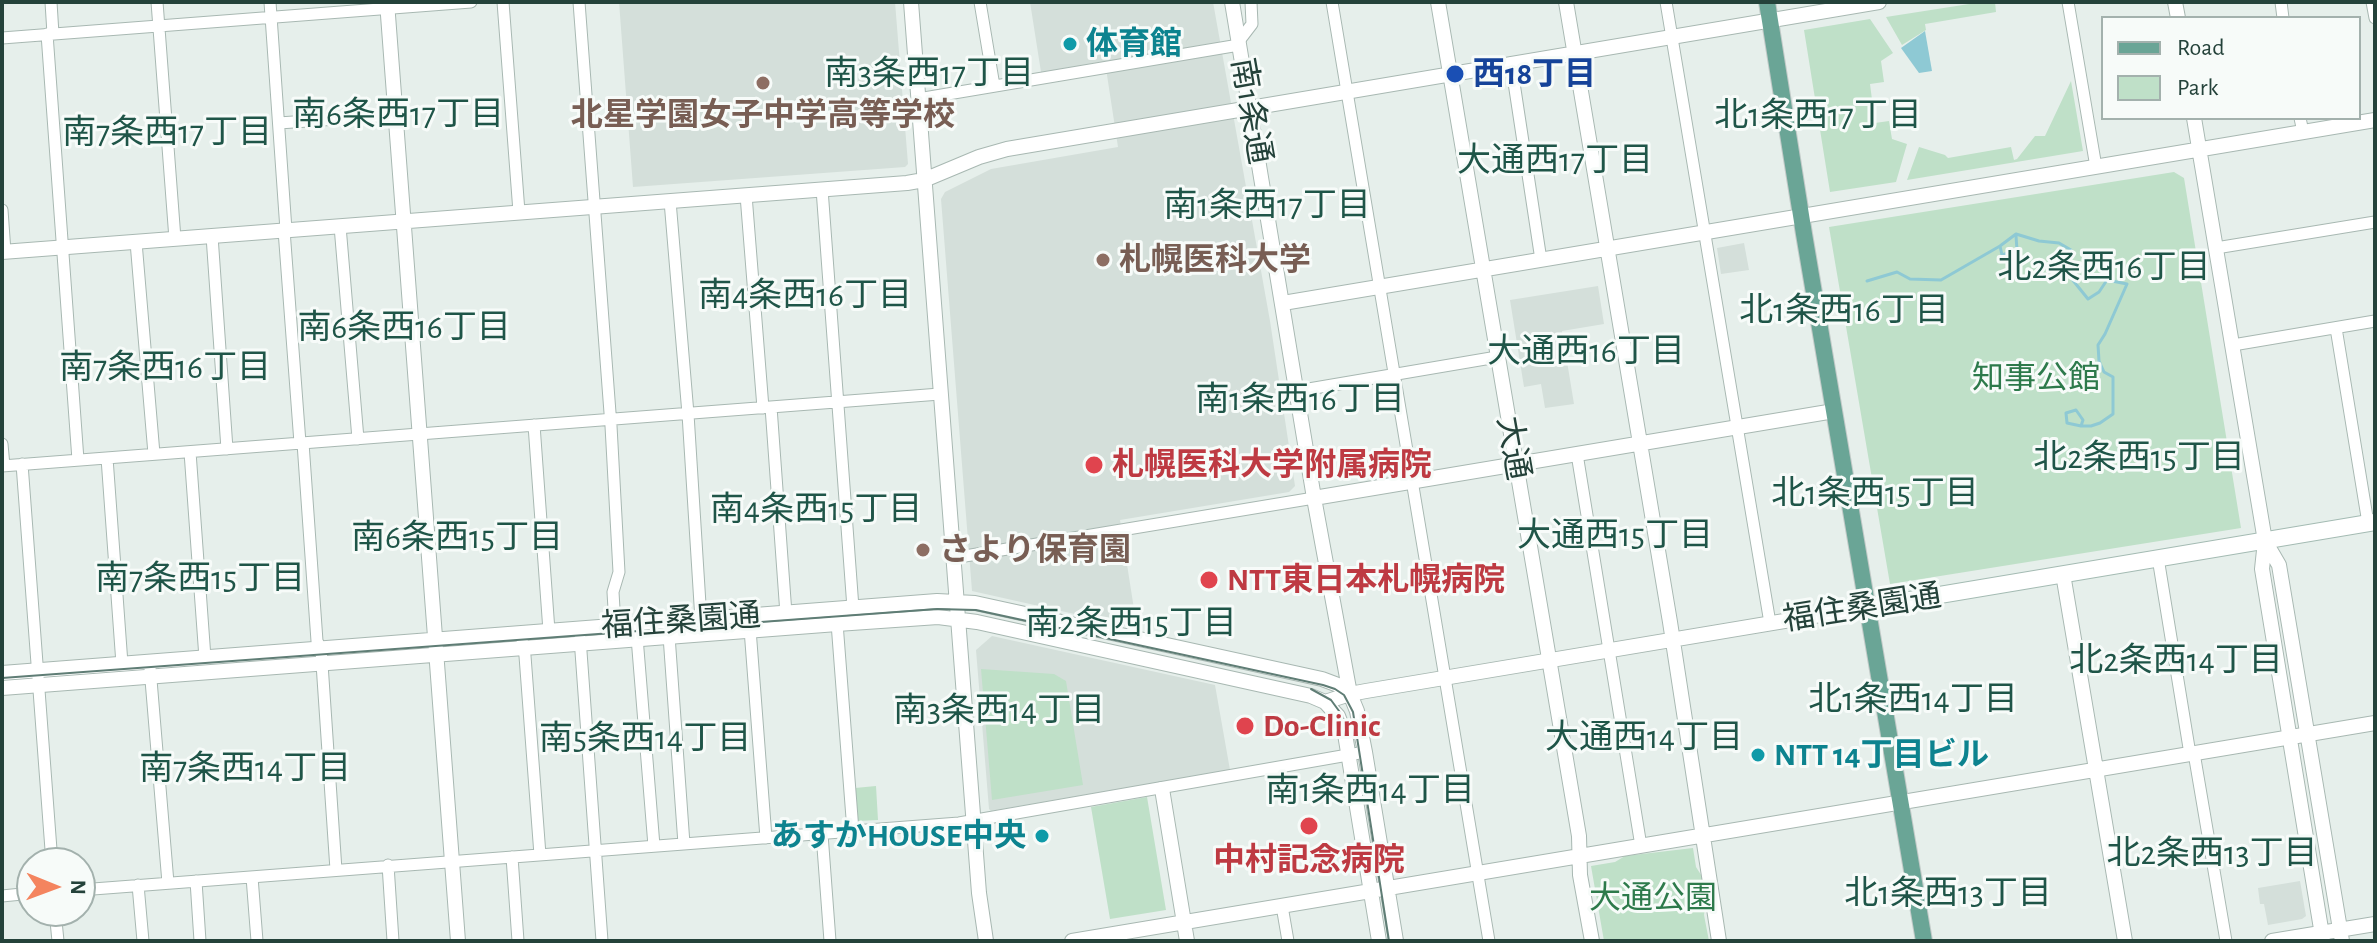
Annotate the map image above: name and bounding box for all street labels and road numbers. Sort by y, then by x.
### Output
street label: 南1条通 [1223,55,1279,167]
street label: 大通 [1489,413,1537,483]
street label: 福住桑園通 [1780,577,1944,639]
street label: 福住桑園通 [600,596,762,646]

